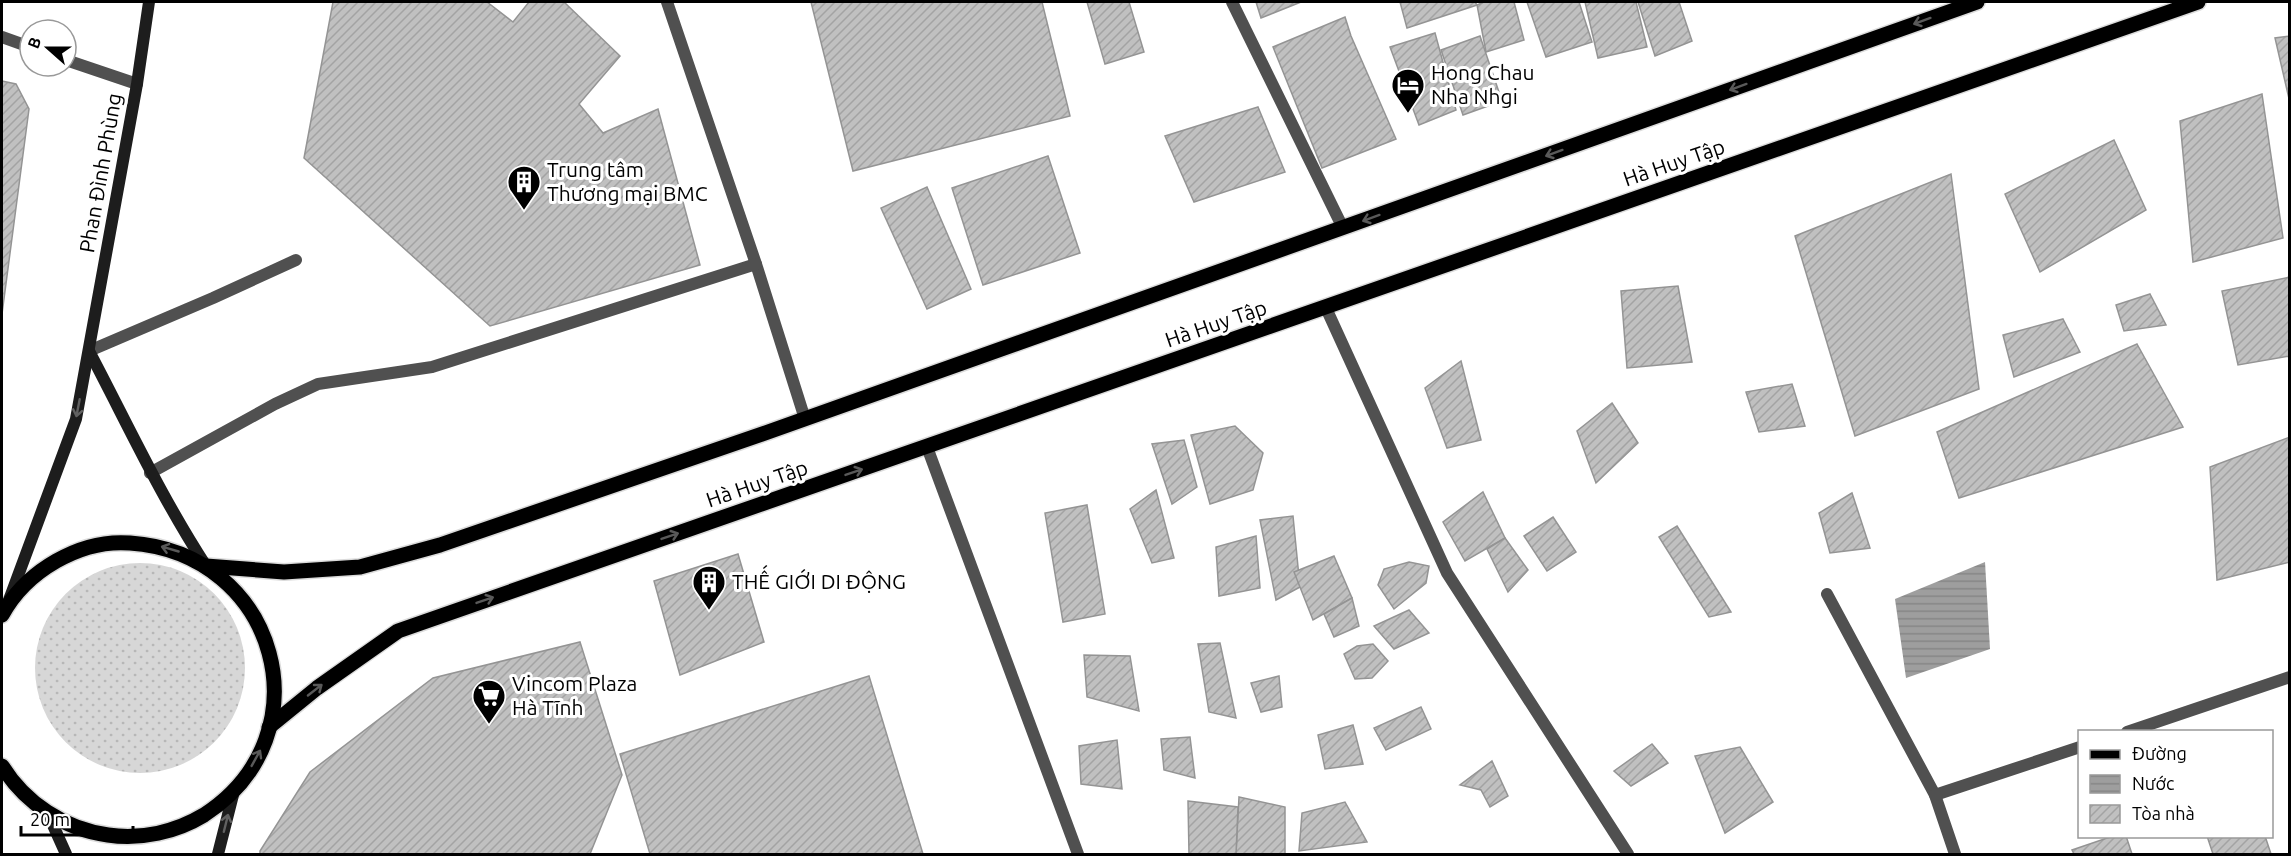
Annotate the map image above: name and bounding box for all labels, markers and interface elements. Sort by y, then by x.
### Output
one-way arrow [1913,17,1931,28]
north arrow [18,18,78,78]
text: B [24,34,44,51]
place label: Hong Chau Nha Nhgi [1431,60,1534,108]
hotel icon: Hong Chau Nha Nhgi [1390,67,1426,114]
one-way arrow [1729,82,1748,93]
street label: Phan Đình Phùng [74,91,126,255]
street label: Hà Huy Tập [1620,134,1728,191]
one-way arrow [1545,148,1564,159]
place label: Trung tâm Thương mại BMC [547,157,708,205]
building icon: Trung tâm Thương mại BMC [506,164,542,211]
one-way arrow [1362,214,1381,225]
street label: Hà Huy Tập [1162,295,1270,352]
one-way arrow [72,398,83,417]
street label: Hà Huy Tập [703,455,811,512]
one-way arrow [844,466,863,477]
one-way arrow [660,530,679,541]
one-way arrow [161,543,180,554]
building icon: THẾ GIỚI DI ĐỘNG [691,564,727,611]
place label: THẾ GIỚI DI ĐỘNG [732,564,906,593]
one-way arrow [476,594,494,605]
place label: Vincom Plaza Hà Tĩnh [512,671,637,719]
supermarket icon: Vincom Plaza Hà Tĩnh [471,678,507,725]
one-way arrow [306,684,322,697]
legend [2078,730,2273,838]
text: Đường [2132,743,2187,763]
one-way arrow [251,749,262,767]
text: Nước [2132,773,2174,793]
scale bar [21,799,134,837]
text: Tòa nhà [2132,803,2195,823]
text: 20 m [30,809,70,829]
one-way arrow [221,813,232,833]

